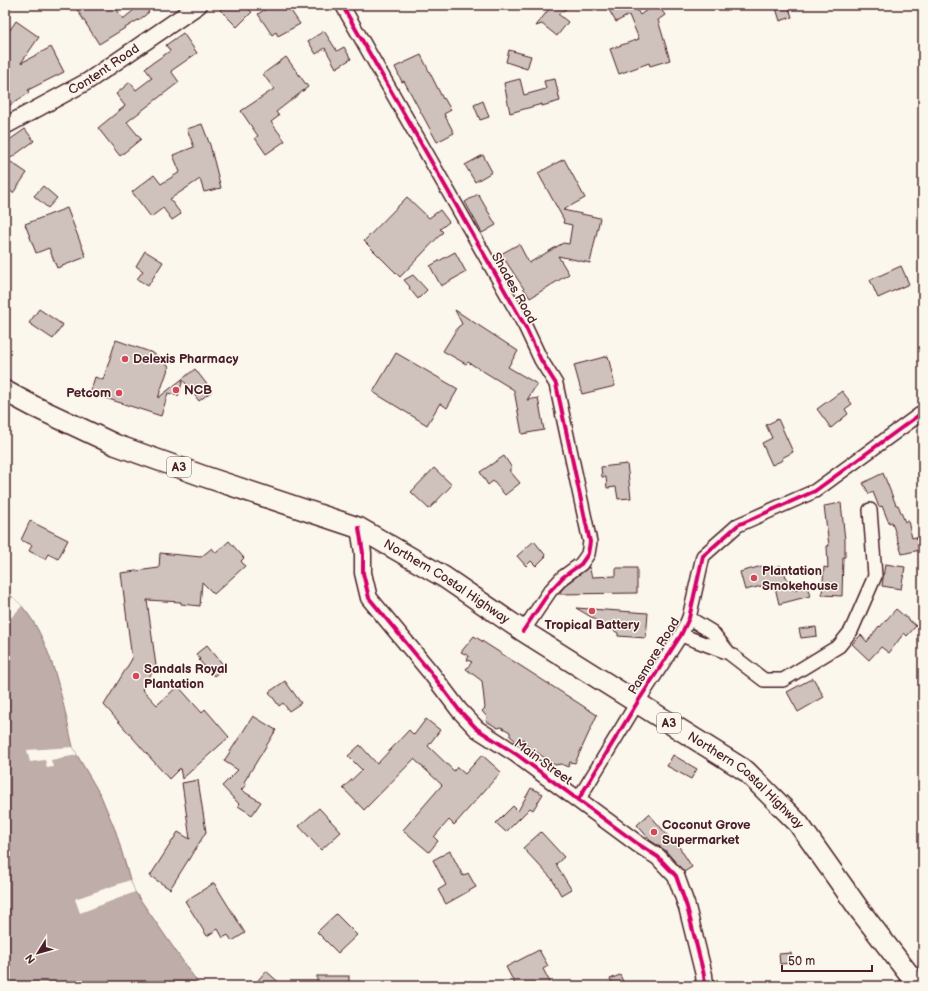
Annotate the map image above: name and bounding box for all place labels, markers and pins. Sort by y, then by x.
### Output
place label: Delexis Pharmacy [133,351,239,367]
marker: Delexis Pharmacy [120,354,130,364]
place label: NCB [184,382,212,398]
place label: Petcom [66,385,111,401]
marker: NCB [171,385,181,395]
marker: Petcom [114,388,124,398]
place label: Plantation Smokehouse [762,563,839,594]
marker: Plantation Smokehouse [749,573,759,583]
marker: Tropical Battery [587,606,597,616]
place label: Tropical Battery [545,617,639,633]
place label: Sandals Royal Plantation [144,661,228,692]
marker: Sandals Royal Plantation [131,671,141,681]
place label: Coconut Grove Supermarket [662,817,751,848]
marker: Coconut Grove Supermarket [649,827,659,837]

